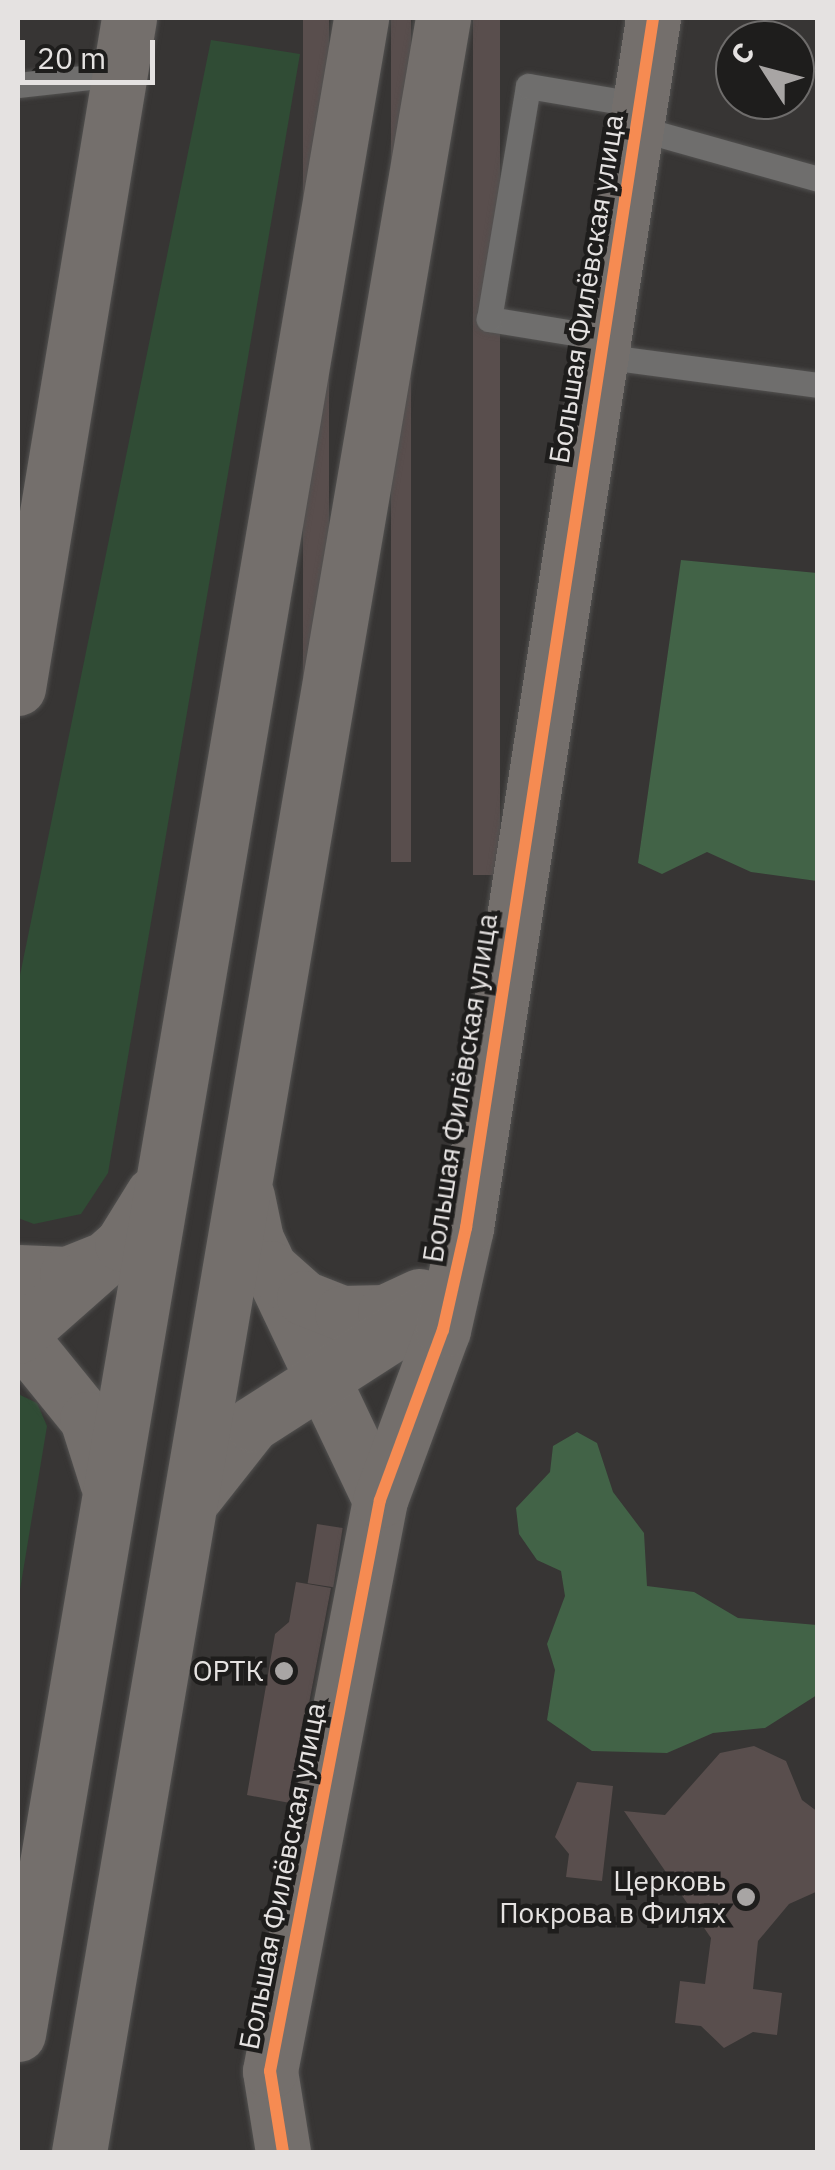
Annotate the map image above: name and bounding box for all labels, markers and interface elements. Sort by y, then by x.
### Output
scale bar [25,20,160,82]
north arrow [715,20,815,120]
text: С [722,35,762,72]
text: 20 m [37,38,106,77]
street label: Большая Филёвская улица [542,112,630,466]
street label: Большая Филёвская улица [416,911,504,1265]
place label: ОРТК [193,1654,264,1688]
marker: ОРТК [273,1660,295,1682]
street label: Большая Филёвская улица [232,1700,332,2052]
place label: Церковь Покрова в Филях [499,1864,726,1930]
marker: Церковь Покрова в Филях [735,1886,757,1908]

